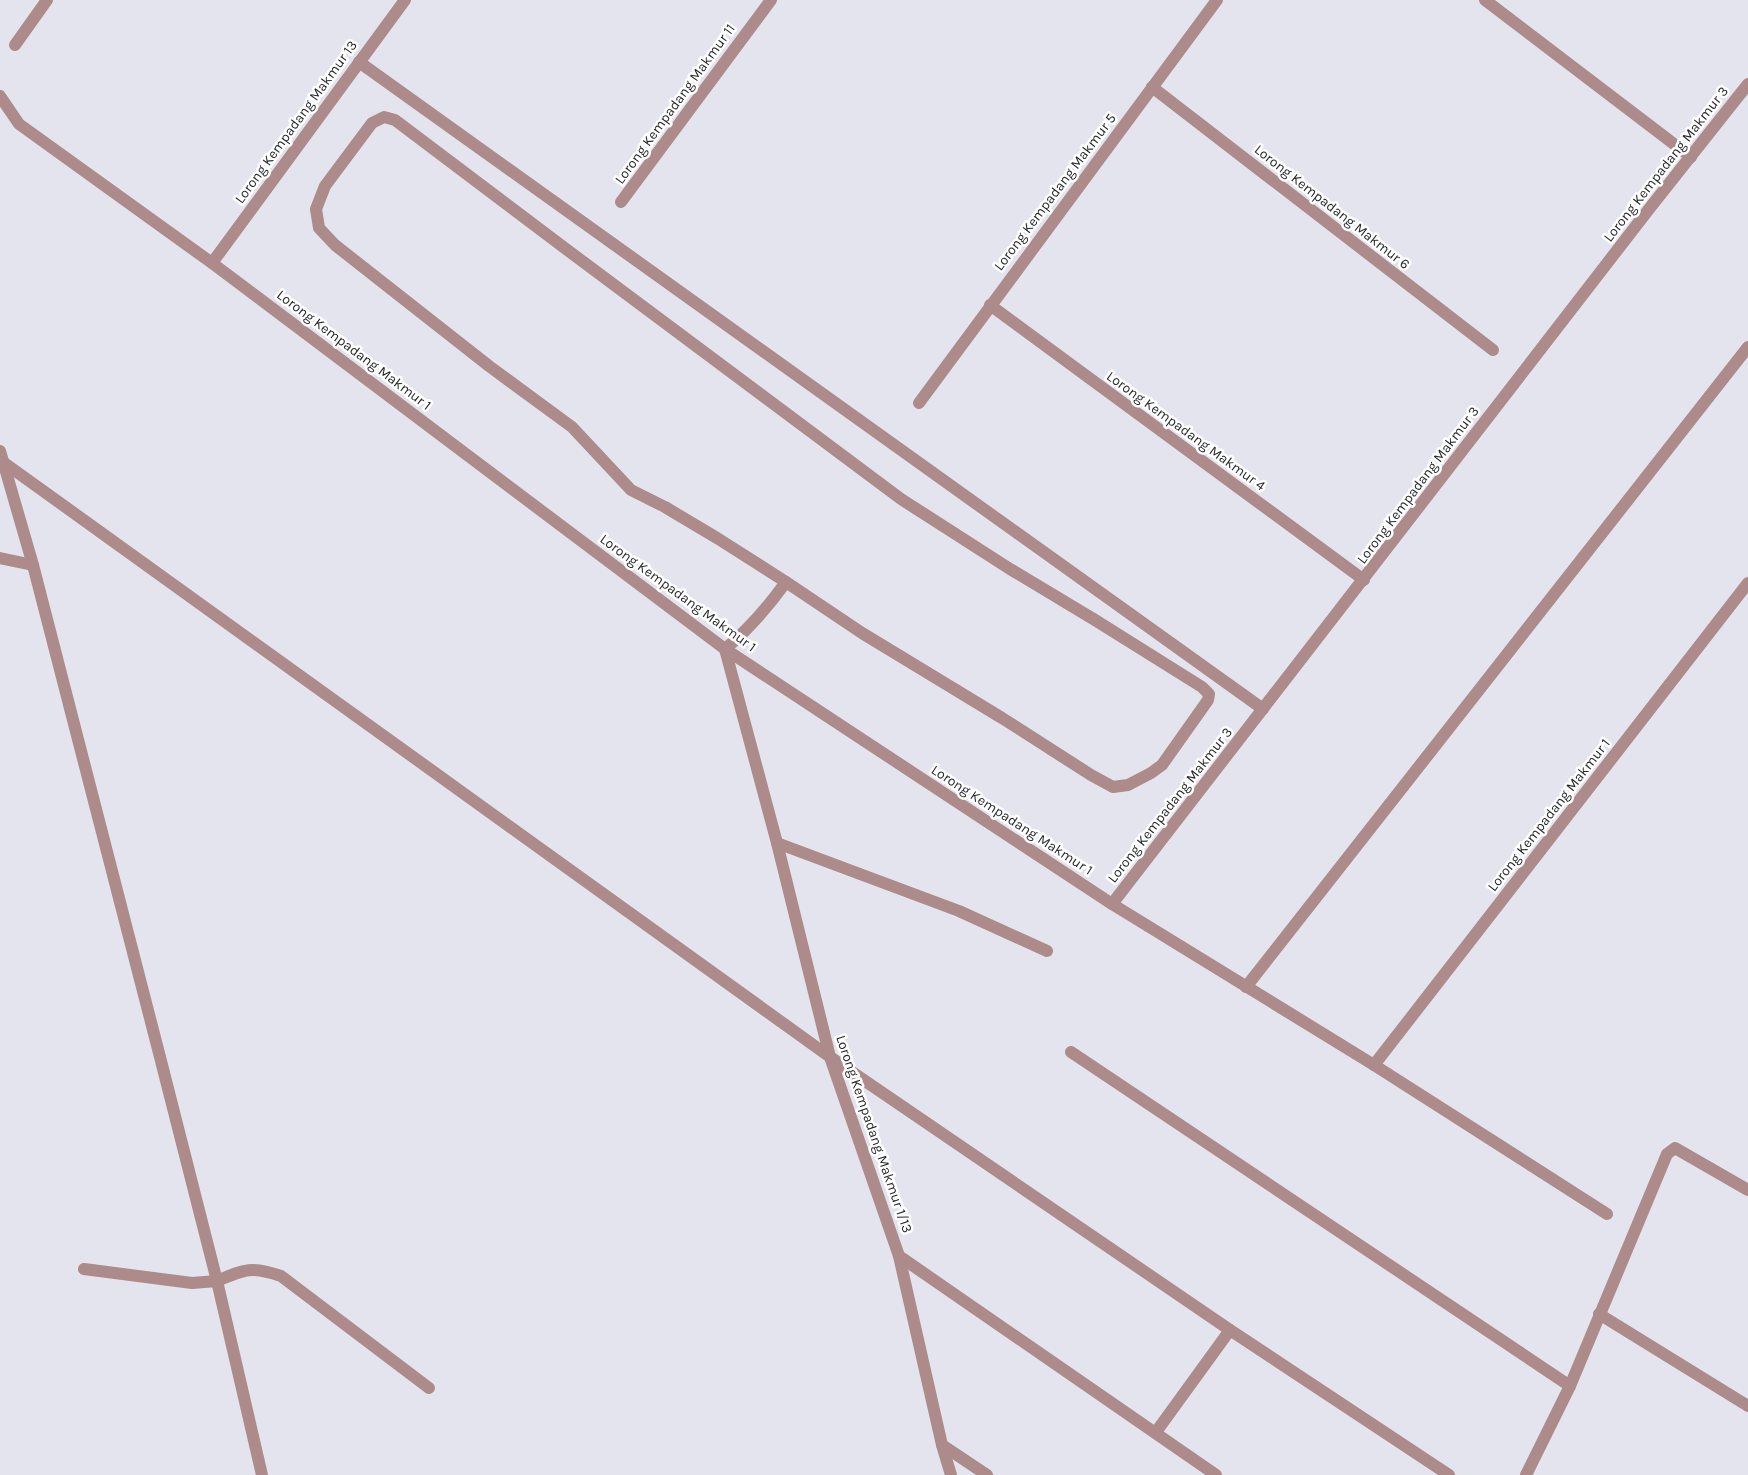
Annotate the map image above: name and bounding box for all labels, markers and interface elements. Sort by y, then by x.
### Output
street label: Lorong Kempadang Makmur 11 [611,21,739,187]
street label: Lorong Kempadang Makmur 13 [231,37,361,207]
street label: Lorong Kempadang Makmur 3 [1600,83,1732,245]
street label: Lorong Kempadang Makmur 5 [990,110,1120,274]
street label: Lorong Kempadang Makmur 6 [1251,141,1413,273]
street label: Lorong Kempadang Makmur 1 [273,286,435,414]
street label: Lorong Kempadang Makmur 4 [1103,368,1269,494]
street label: Lorong Kempadang Makmur 3 [1353,403,1483,567]
street label: Lorong Kempadang Makmur 1 [597,531,759,655]
street label: Lorong Kempadang Makmur 3 [1104,724,1236,886]
street label: Lorong Kempadang Makmur 1 [1484,735,1614,895]
street label: Lorong Kempadang Makmur 1 [928,761,1096,879]
street label: Lorong Kempadang Makmur 1/13 [832,1033,916,1235]

